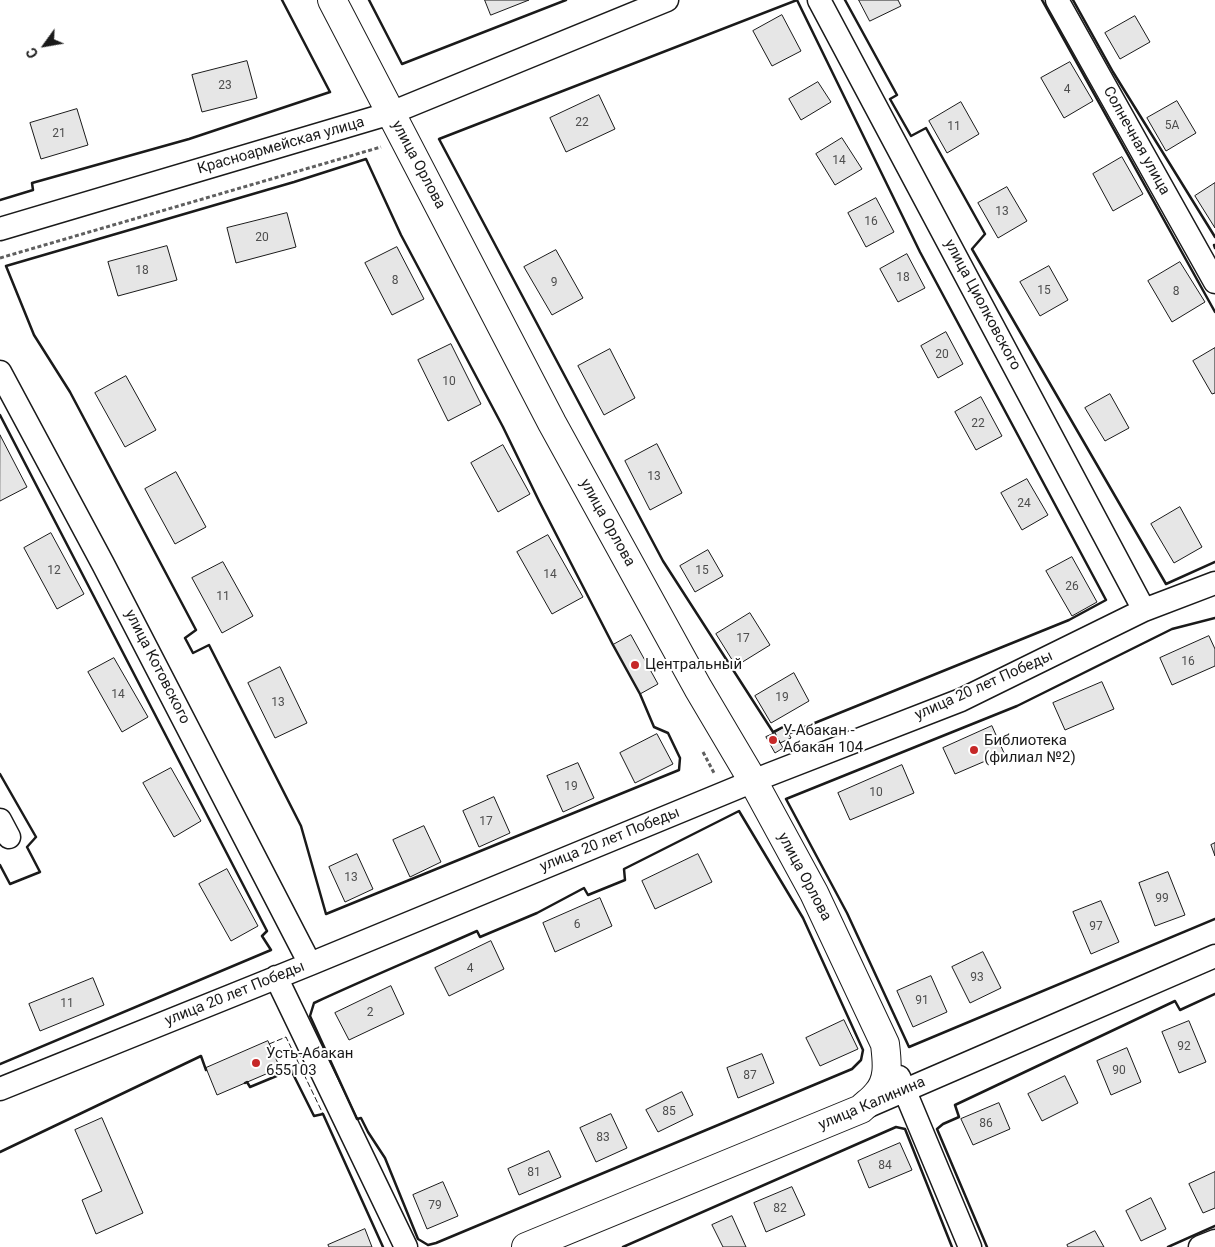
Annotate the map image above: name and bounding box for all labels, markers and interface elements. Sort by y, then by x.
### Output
north arrow [20,20,70,70]
text: С [23,45,41,61]
house number: 23 [218,79,232,93]
house number: 4 [1064,83,1070,97]
street label: Солнечная улица [1099,83,1173,199]
street label: Красноармейская улица [196,114,366,178]
house number: 22 [575,116,589,130]
street label: улица Орлова [387,118,449,212]
house number: 5А [1165,119,1179,133]
house number: 11 [947,120,961,134]
house number: 21 [52,127,66,141]
house number: 14 [832,154,846,168]
house number: 13 [995,205,1009,219]
house number: 16 [864,215,878,229]
house number: 20 [255,231,269,245]
street label: улица Циолковского [940,236,1024,374]
house number: 18 [135,264,149,278]
house number: 18 [896,271,910,285]
house number: 8 [392,274,398,288]
house number: 9 [551,276,557,290]
house number: 15 [1037,284,1051,298]
house number: 8 [1173,285,1179,299]
house number: 20 [935,348,949,362]
house number: 10 [442,375,456,389]
house number: 22 [971,417,985,431]
house number: 13 [647,470,661,484]
street label: улица Орлова [575,476,639,570]
house number: 24 [1017,497,1031,511]
house number: 12 [47,564,61,578]
house number: 15 [695,564,709,578]
house number: 14 [543,568,557,582]
house number: 26 [1065,580,1079,594]
house number: 11 [216,590,230,604]
street label: улица Котовского [120,607,194,727]
house number: 17 [736,632,750,646]
street label: улица 20 лет Победы [912,647,1056,725]
house number: 16 [1181,655,1195,669]
place label: Центральный [645,656,742,674]
marker: Центральный [629,659,641,671]
house number: 14 [111,688,125,702]
house number: 19 [775,691,789,705]
house number: 13 [271,696,285,710]
place label: У-Абакан - Абакан 104 [783,722,863,757]
place label: Библиотека (филиал №2) [984,732,1076,767]
marker: У-Абакан - Абакан 104 [767,734,779,746]
marker: Библиотека (филиал №2) [968,744,980,756]
house number: 19 [564,780,578,794]
house number: 10 [869,786,883,800]
street label: улица 20 лет Победы [537,804,683,876]
house number: 17 [479,815,493,829]
street label: улица Орлова [773,830,835,924]
house number: 13 [344,871,358,885]
house number: 99 [1155,892,1169,906]
house number: 6 [574,918,580,932]
house number: 97 [1089,920,1103,934]
street label: улица 20 лет Победы [162,958,308,1030]
house number: 4 [467,962,473,976]
house number: 93 [970,971,984,985]
house number: 91 [915,994,929,1008]
house number: 11 [60,997,74,1011]
house number: 2 [367,1006,373,1020]
house number: 92 [1177,1040,1191,1054]
place label: Усть-Абакан 655103 [266,1045,353,1080]
marker: Усть-Абакан 655103 [250,1057,262,1069]
house number: 90 [1112,1064,1126,1078]
house number: 87 [743,1069,757,1083]
street label: улица Калинина [816,1073,928,1135]
house number: 85 [662,1105,676,1119]
house number: 86 [979,1117,993,1131]
house number: 83 [596,1131,610,1145]
house number: 84 [878,1159,892,1173]
house number: 81 [527,1166,541,1180]
house number: 79 [428,1199,442,1213]
house number: 82 [773,1202,787,1216]

